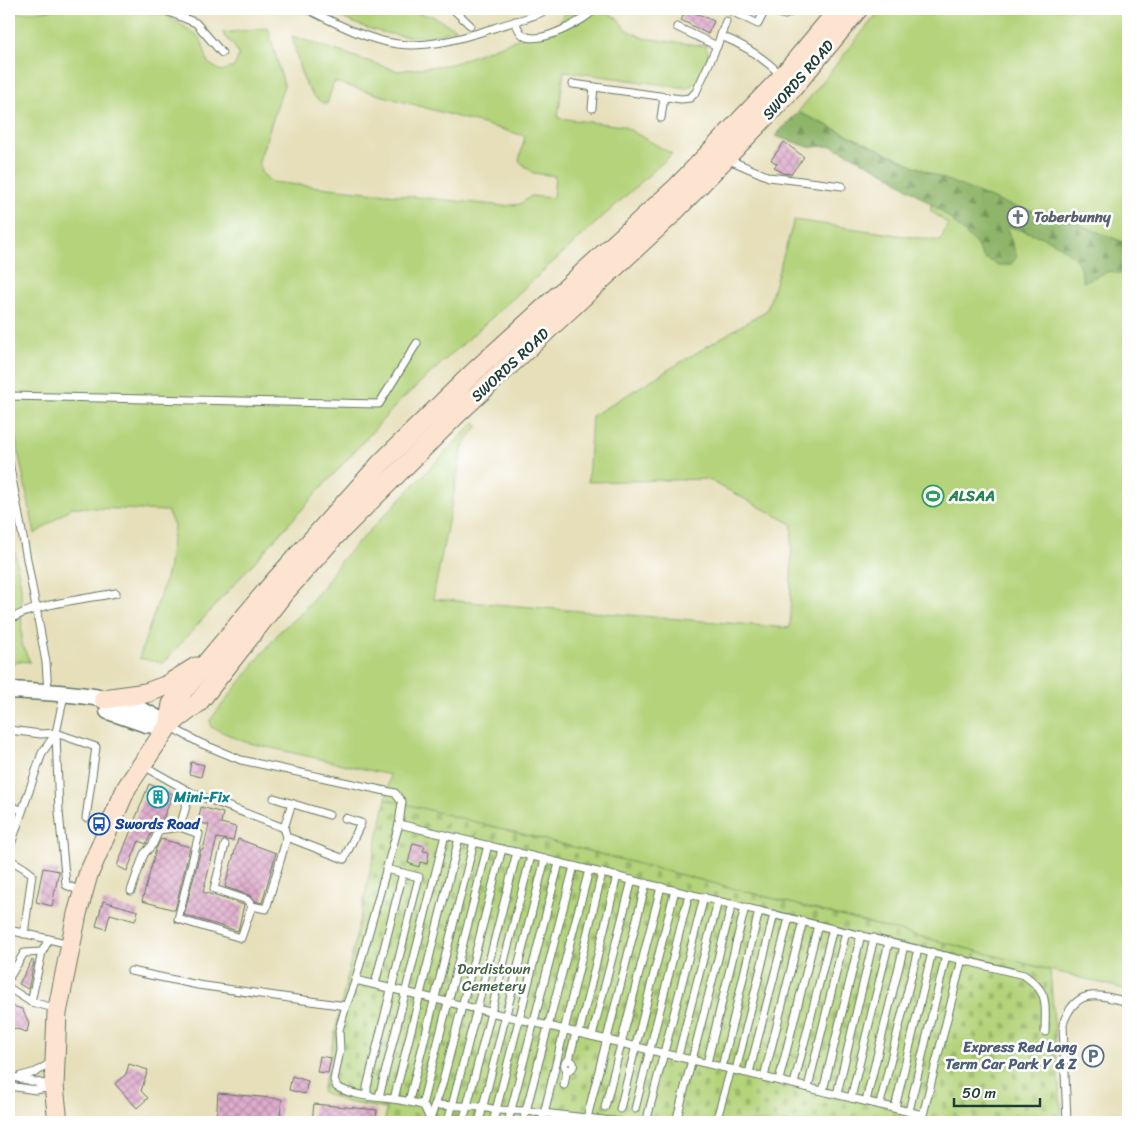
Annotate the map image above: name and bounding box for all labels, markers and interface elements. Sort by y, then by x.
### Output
street label: SWORDS ROAD [756,34,840,126]
place label: Toberbunny [1034,204,1111,230]
church icon: Toberbunny [1006,205,1030,229]
street label: SWORDS ROAD [465,322,555,408]
place label: ALSAA [948,483,995,509]
sports icon: ALSAA [921,484,945,508]
place label: Mini-Fix [173,784,231,810]
building icon: Mini-Fix [146,785,170,809]
place label: Swords Road [114,811,201,837]
bus stop icon: Swords Road [87,812,111,836]
park label: Dardistown Cemetery [457,956,531,999]
place label: Express Red Long Term Car Park Y & Z [945,1034,1077,1077]
parking icon: Express Red Long Term Car Park Y & Z [1081,1044,1105,1068]
scale bar [954,1076,1041,1108]
text: 50 m [962,1080,997,1106]

